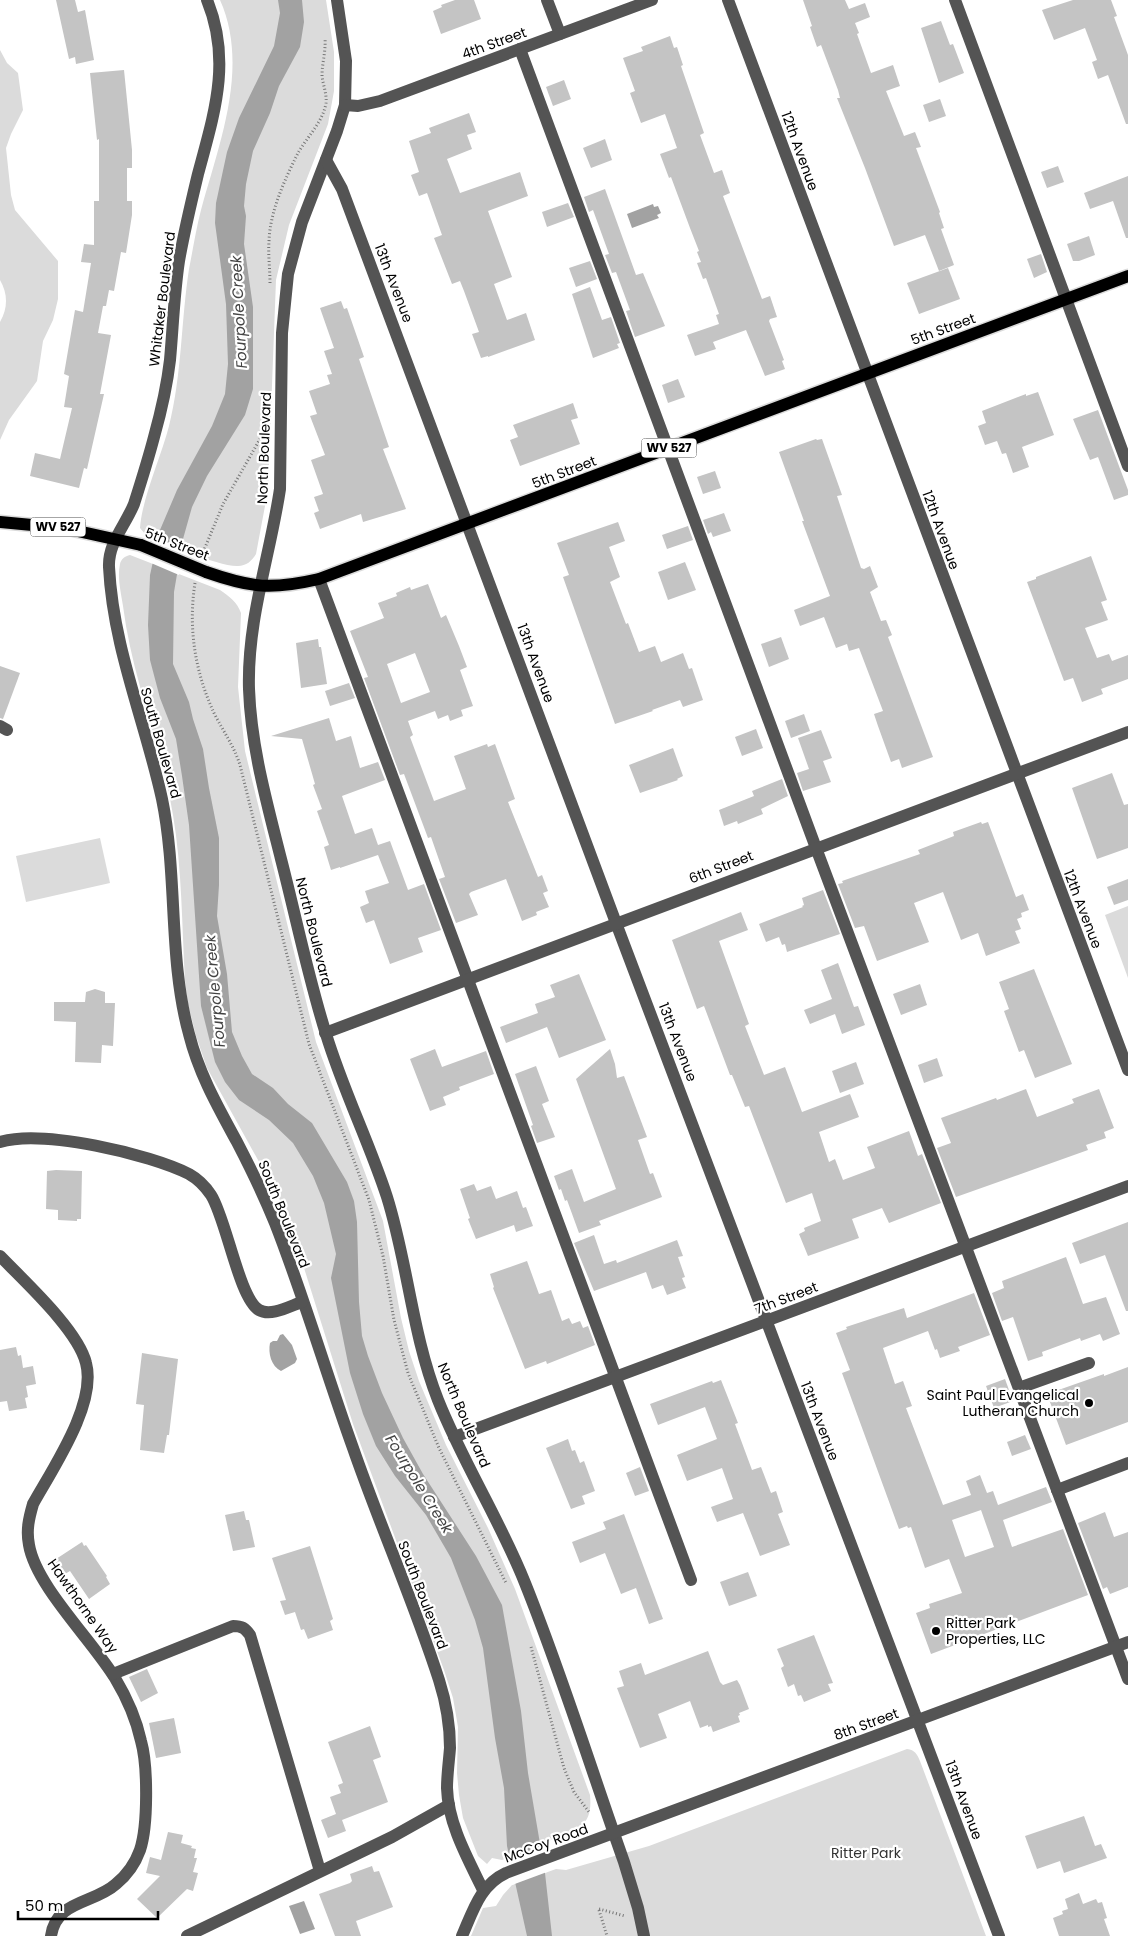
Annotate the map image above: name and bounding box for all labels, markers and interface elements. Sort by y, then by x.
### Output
street label: 4th Street [459,22,529,64]
street label: 12th Avenue [776,109,824,194]
street label: Whitaker Boulevard [144,230,180,368]
street label: 13th Avenue [370,241,418,326]
water label: Fourpole Creek [225,254,252,369]
street label: 5th Street [908,308,978,350]
street label: North Boulevard [252,391,276,505]
road number: WV 527 [642,438,696,458]
street label: 5th Street [529,451,599,493]
street label: 12th Avenue [917,488,965,573]
road number: WV 527 [30,518,86,536]
street label: 5th Street [142,523,212,565]
street label: 13th Avenue [512,621,560,706]
street label: South Boulevard [136,685,186,801]
street label: 6th Street [686,846,756,888]
street label: 12th Avenue [1059,867,1107,952]
street label: North Boulevard [291,875,337,989]
water label: Fourpole Creek [199,933,230,1048]
street label: 13th Avenue [654,1000,702,1085]
street label: South Boulevard [253,1157,315,1271]
street label: 7th Street [751,1277,821,1319]
street label: North Boulevard [433,1359,495,1471]
street label: 13th Avenue [796,1379,844,1464]
place label: Saint Paul Evangelical Lutheran Church [926,1385,1079,1421]
marker: Saint Paul Evangelical Lutheran Church [1083,1397,1095,1409]
water label: Fourpole Creek [381,1430,459,1538]
street label: South Boulevard [393,1538,453,1652]
street label: Hawthorne Way [43,1555,123,1657]
place label: Ritter Park Properties, LLC [946,1613,1046,1649]
marker: Ritter Park Properties, LLC [930,1625,942,1637]
street label: 8th Street [831,1703,901,1745]
street label: 13th Avenue [940,1758,988,1843]
street label: McCoy Road [501,1818,591,1868]
park label: Ritter Park [831,1843,902,1863]
scale bar [18,1888,158,1920]
text: 50 m [25,1895,63,1916]

